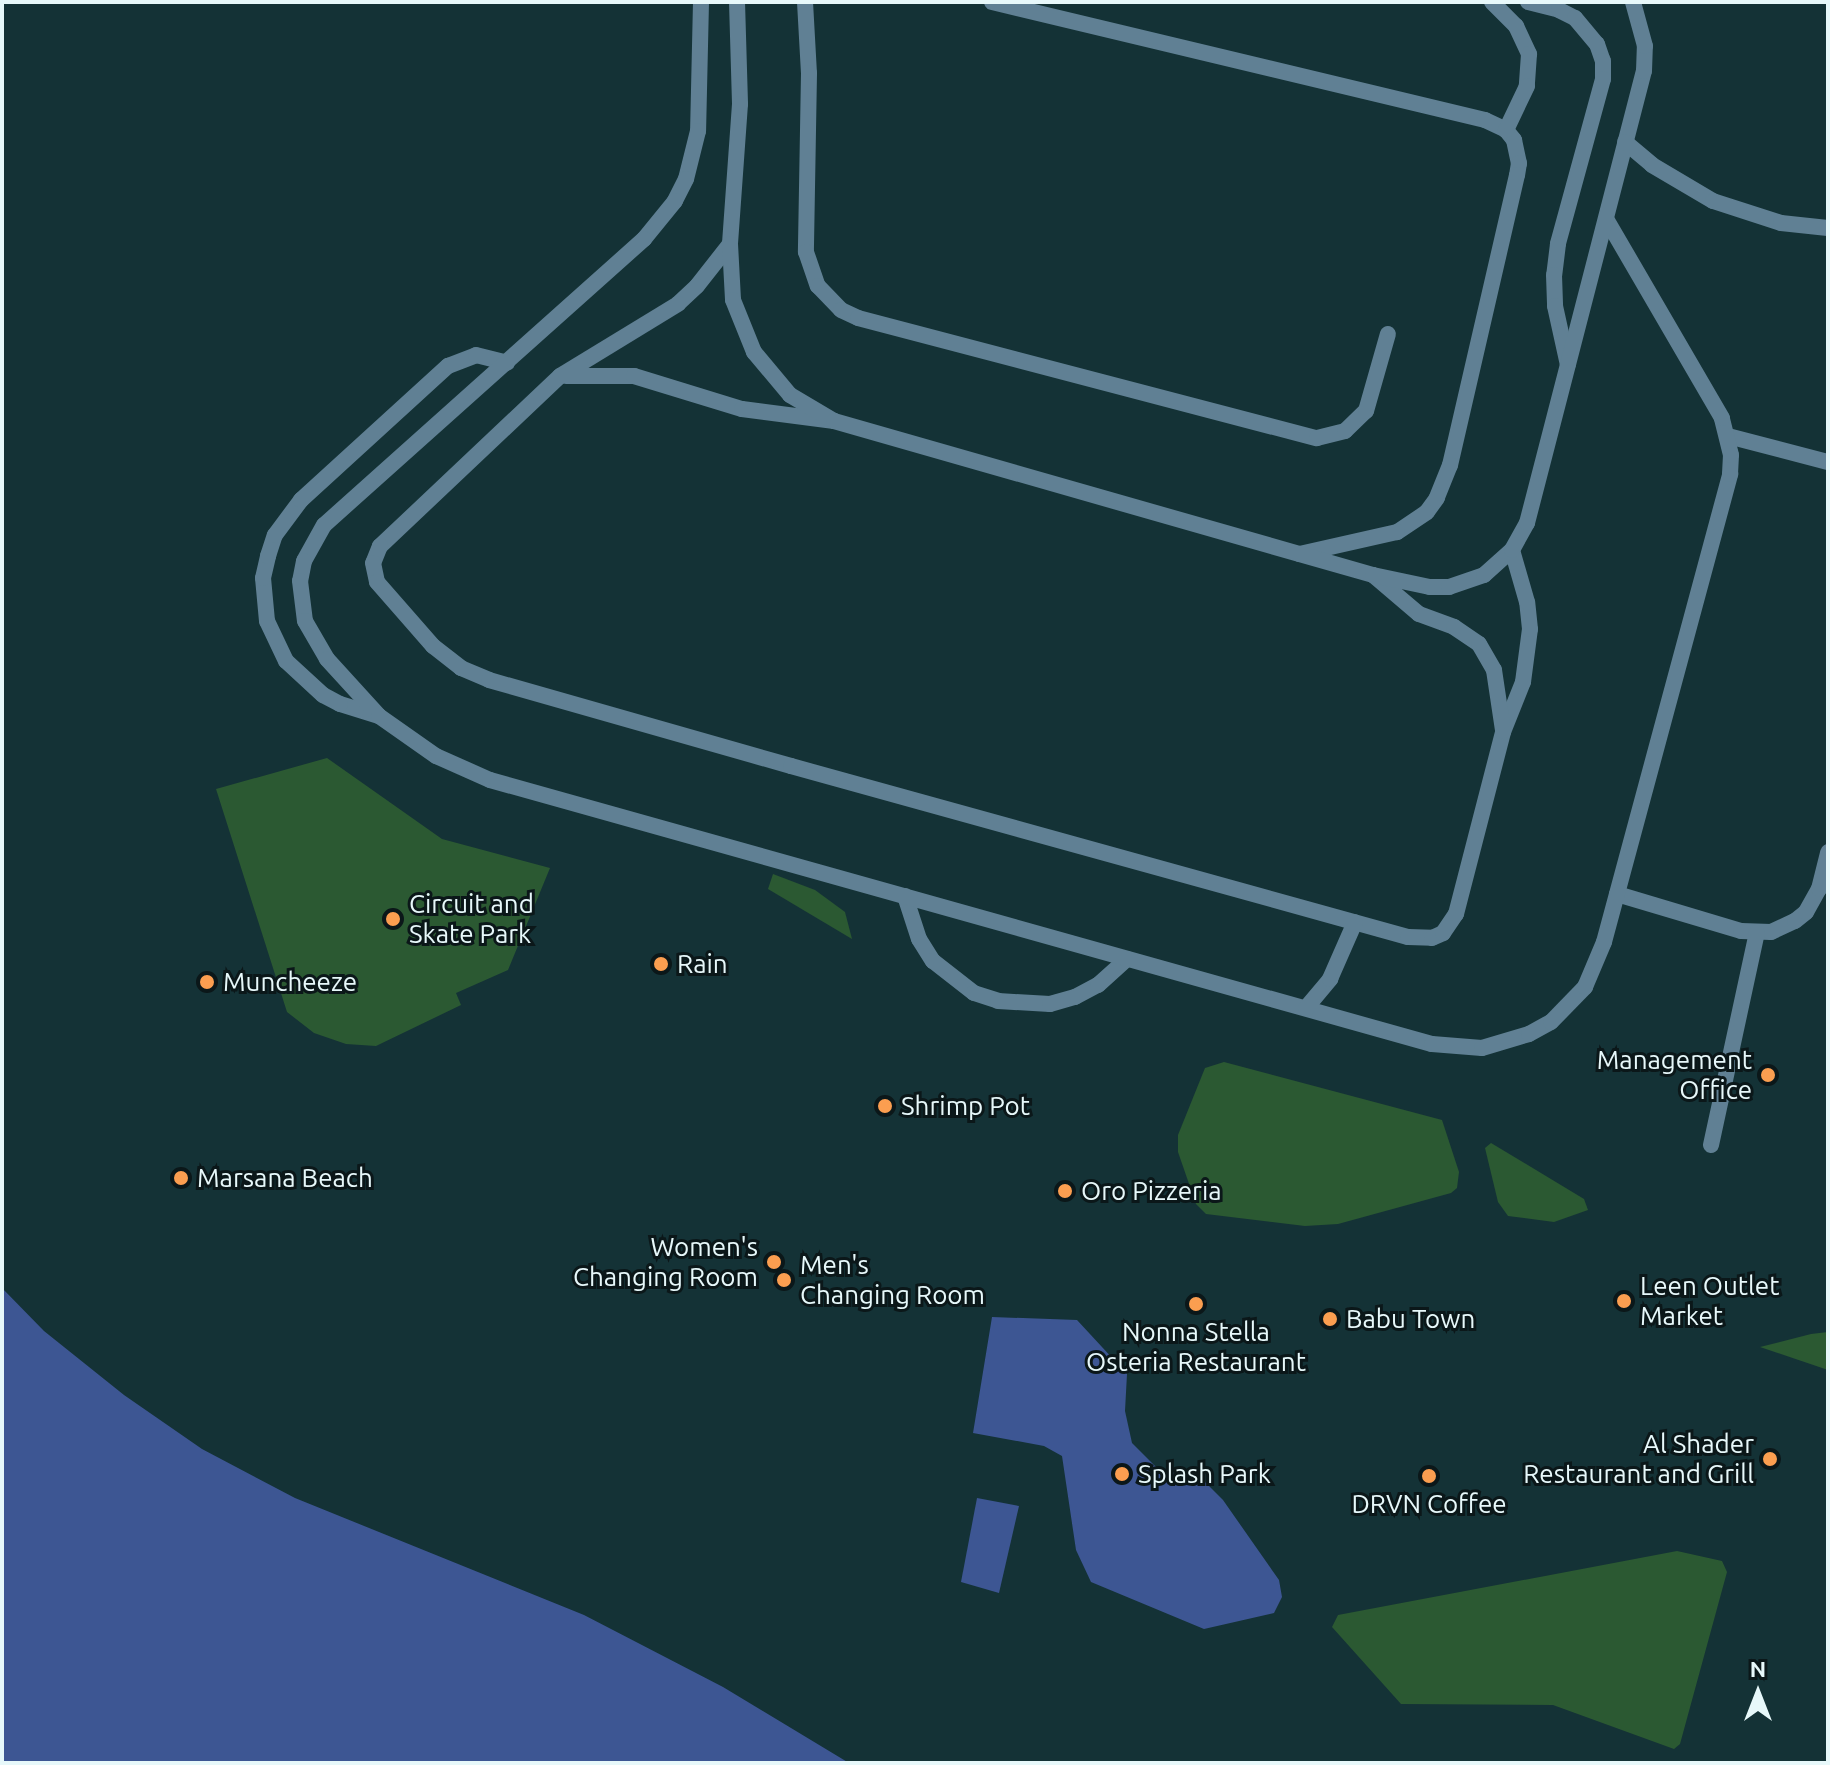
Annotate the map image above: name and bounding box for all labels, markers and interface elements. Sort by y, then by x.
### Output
place label: Circuit and Skate Park [409,888,534,950]
marker: Circuit and Skate Park [384,910,402,928]
place label: Rain [677,948,728,980]
marker: Rain [652,955,670,973]
place label: Muncheeze [223,966,357,998]
marker: Muncheeze [198,973,216,991]
place label: Management Office [1597,1044,1752,1106]
marker: Management Office [1759,1066,1777,1084]
place label: Shrimp Pot [901,1090,1030,1122]
marker: Shrimp Pot [876,1097,894,1115]
place label: Marsana Beach [197,1162,373,1194]
marker: Marsana Beach [172,1169,190,1187]
place label: Oro Pizzeria [1081,1175,1222,1207]
marker: Oro Pizzeria [1056,1182,1074,1200]
place label: Women's Changing Room [573,1231,758,1292]
place label: Men's Changing Room [800,1249,985,1310]
marker: Women's Changing Room [765,1253,783,1271]
place label: Leen Outlet Market [1640,1270,1779,1332]
marker: Men's Changing Room [775,1271,793,1289]
marker: Leen Outlet Market [1615,1292,1633,1310]
marker: Nonna Stella Osteria Restaurant [1187,1295,1205,1313]
place label: Babu Town [1346,1303,1475,1335]
marker: Babu Town [1321,1310,1339,1328]
place label: Nonna Stella Osteria Restaurant [1086,1316,1306,1378]
place label: Al Shader Restaurant and Grill [1523,1428,1754,1490]
marker: Al Shader Restaurant and Grill [1761,1450,1779,1468]
place label: Splash Park [1138,1458,1271,1490]
marker: Splash Park [1113,1465,1131,1483]
marker: DRVN Coffee [1420,1467,1438,1485]
place label: DRVN Coffee [1351,1488,1507,1520]
north arrow [1718,1653,1798,1733]
text: N [1750,1656,1766,1681]

